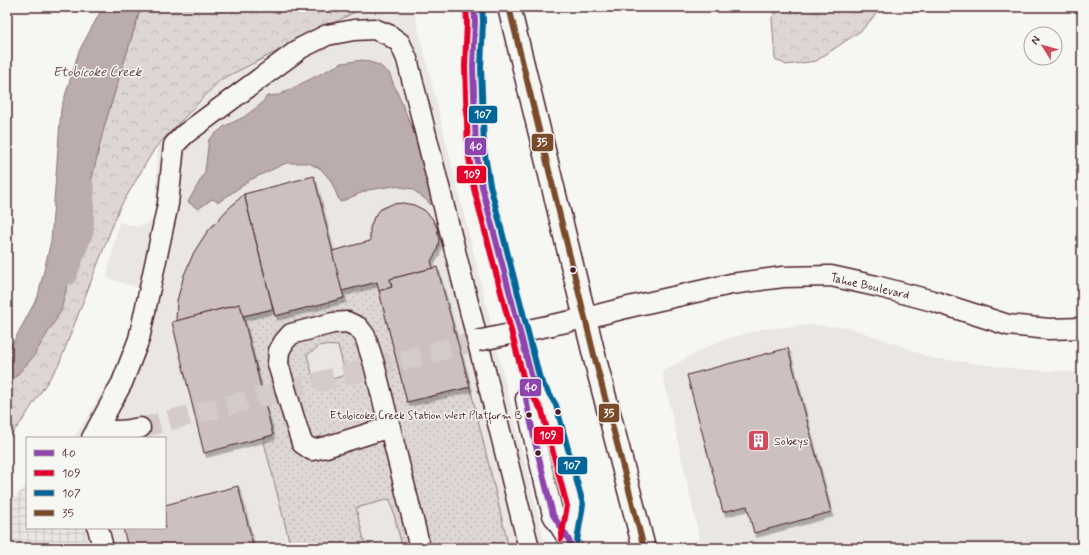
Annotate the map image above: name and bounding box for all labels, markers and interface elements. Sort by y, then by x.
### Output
north arrow [1023,26,1063,66]
text: N [1028,33,1044,48]
water label: Etobicoke Creek [53,64,143,81]
line badge: 107 [468,105,498,124]
text: 107 [474,108,493,122]
line badge: 35 [531,133,554,152]
text: 35 [537,136,548,150]
line badge: 40 [464,137,487,156]
text: 40 [470,140,482,154]
line badge: 109 [456,165,487,184]
text: 109 [464,168,481,182]
unlabelled marker [568,265,578,275]
street label: Tahoe Boulevard [829,270,911,304]
line badge: 40 [519,378,542,397]
text: 40 [525,381,537,395]
line badge: 35 [598,403,620,423]
unlabelled marker [553,407,563,417]
text: 35 [604,407,615,421]
place label: Etobicoke Creek Station West Platform B [330,409,522,425]
marker: Etobicoke Creek Station West Platform B [524,410,534,420]
line badge: 109 [533,426,564,445]
building icon: Sobeys [746,428,772,454]
text: 109 [540,429,557,443]
place label: Sobeys [774,434,808,450]
legend [26,437,166,529]
text: 40 [62,446,76,462]
unlabelled marker [533,448,543,458]
line badge: 107 [557,456,588,475]
text: 107 [563,459,582,473]
text: 109 [62,466,81,482]
text: 107 [62,486,81,502]
text: 35 [62,506,74,522]

